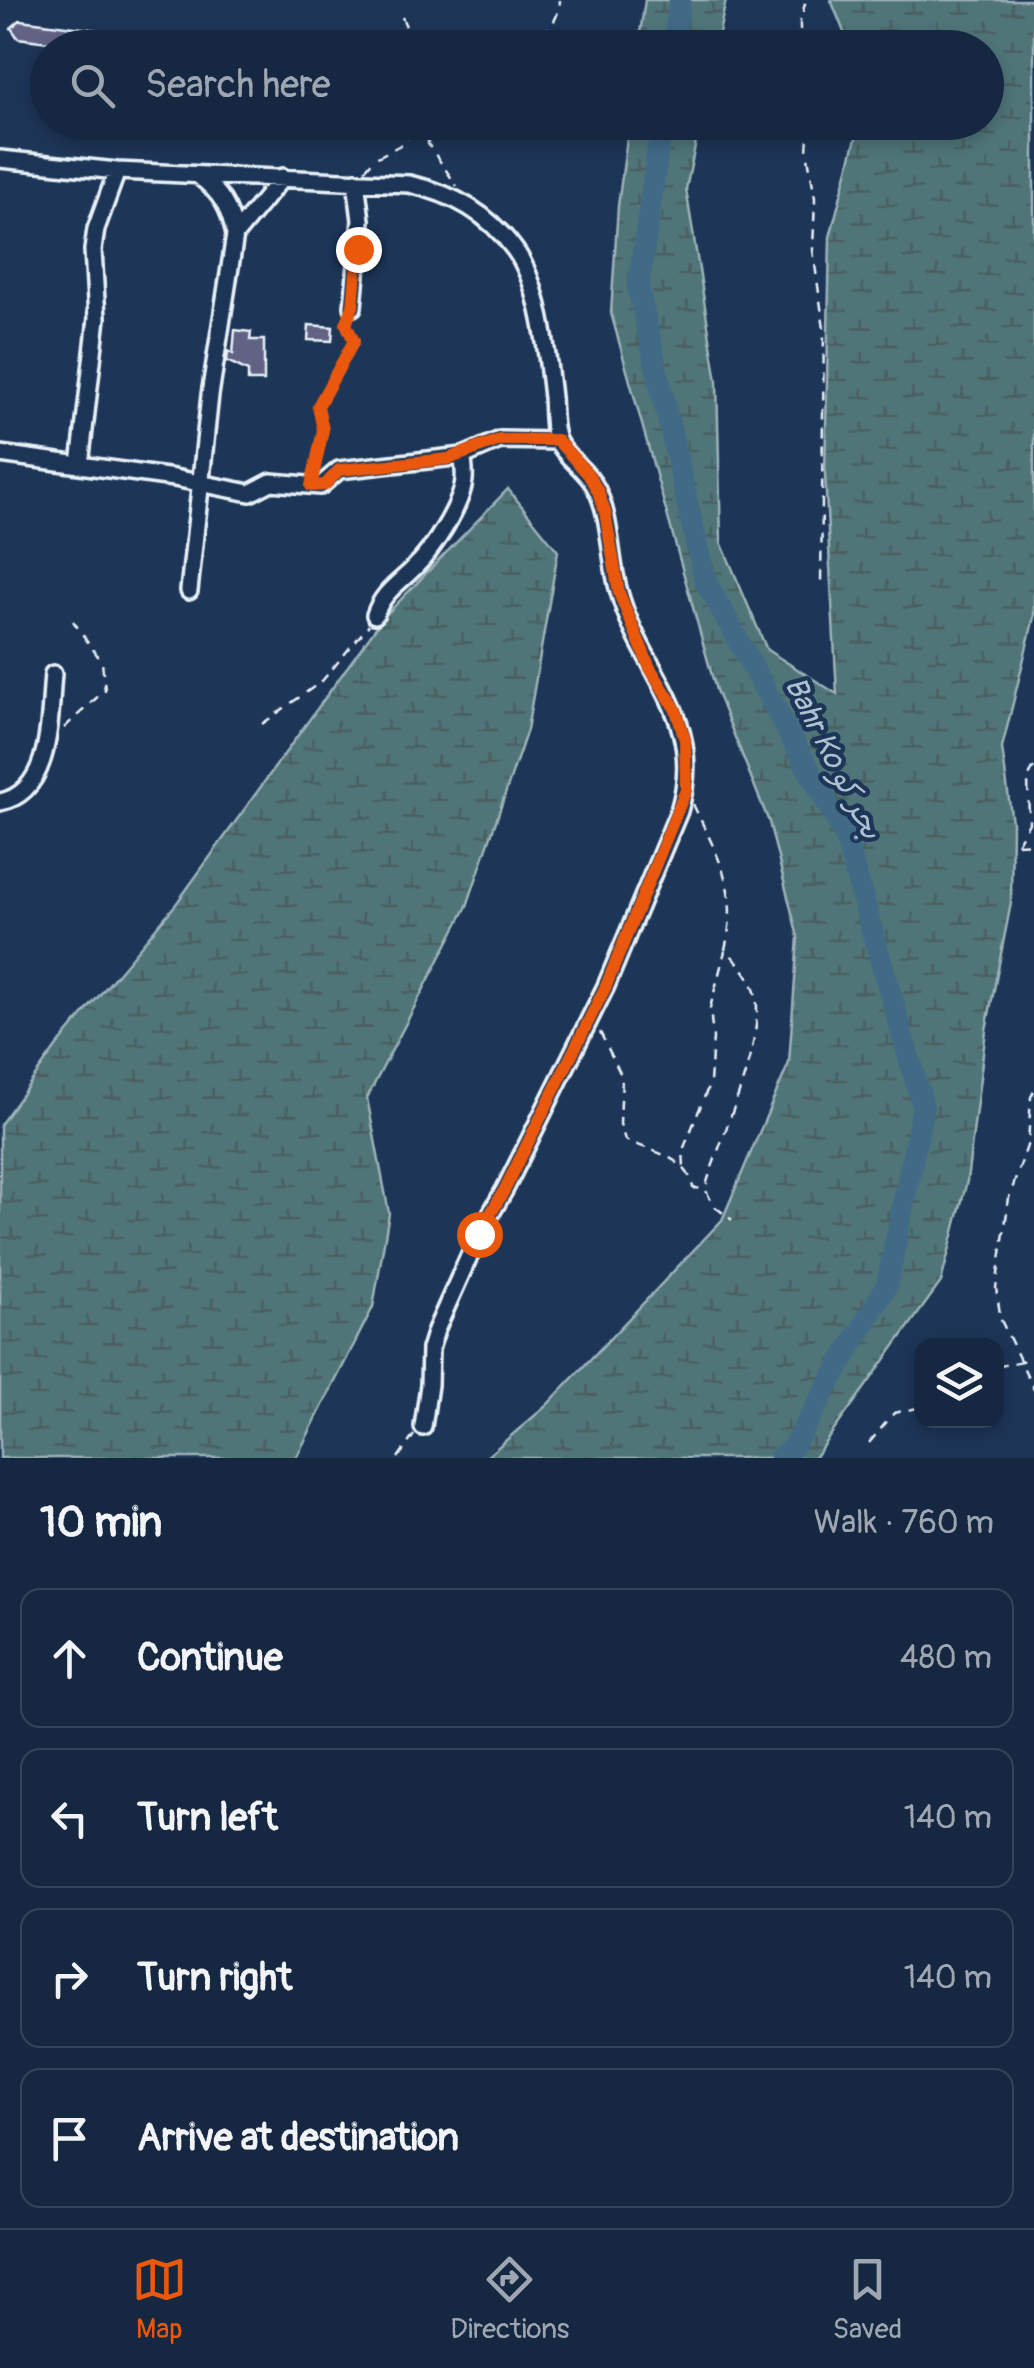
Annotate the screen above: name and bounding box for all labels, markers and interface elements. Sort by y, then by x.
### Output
search box [30,30,1004,140]
icon: search [65,58,120,113]
text: Search here [145,61,331,109]
route end [336,227,382,273]
water label: Bahr Ko بحر كو [776,671,890,846]
route start [457,1212,503,1258]
map controls [914,1338,1004,1428]
button: layers [914,1338,1004,1428]
text: 10 min [40,1497,162,1549]
text: Walk · 760 m [814,1503,994,1543]
icon: ahead [42,1631,97,1686]
text: Continue [137,1634,283,1682]
text: 480 m [900,1638,992,1678]
icon: left [42,1791,97,1846]
text: Turn left [137,1794,278,1842]
text: 140 m [904,1798,992,1838]
icon: right [42,1951,97,2006]
text: Turn right [137,1954,292,2002]
text: 140 m [904,1958,992,1998]
icon: arrive [42,2111,97,2166]
text: Arrive at destination [137,2114,459,2162]
tab: Map [132,2252,187,2347]
tab: Directions [450,2252,569,2347]
tab: Saved [833,2252,902,2347]

